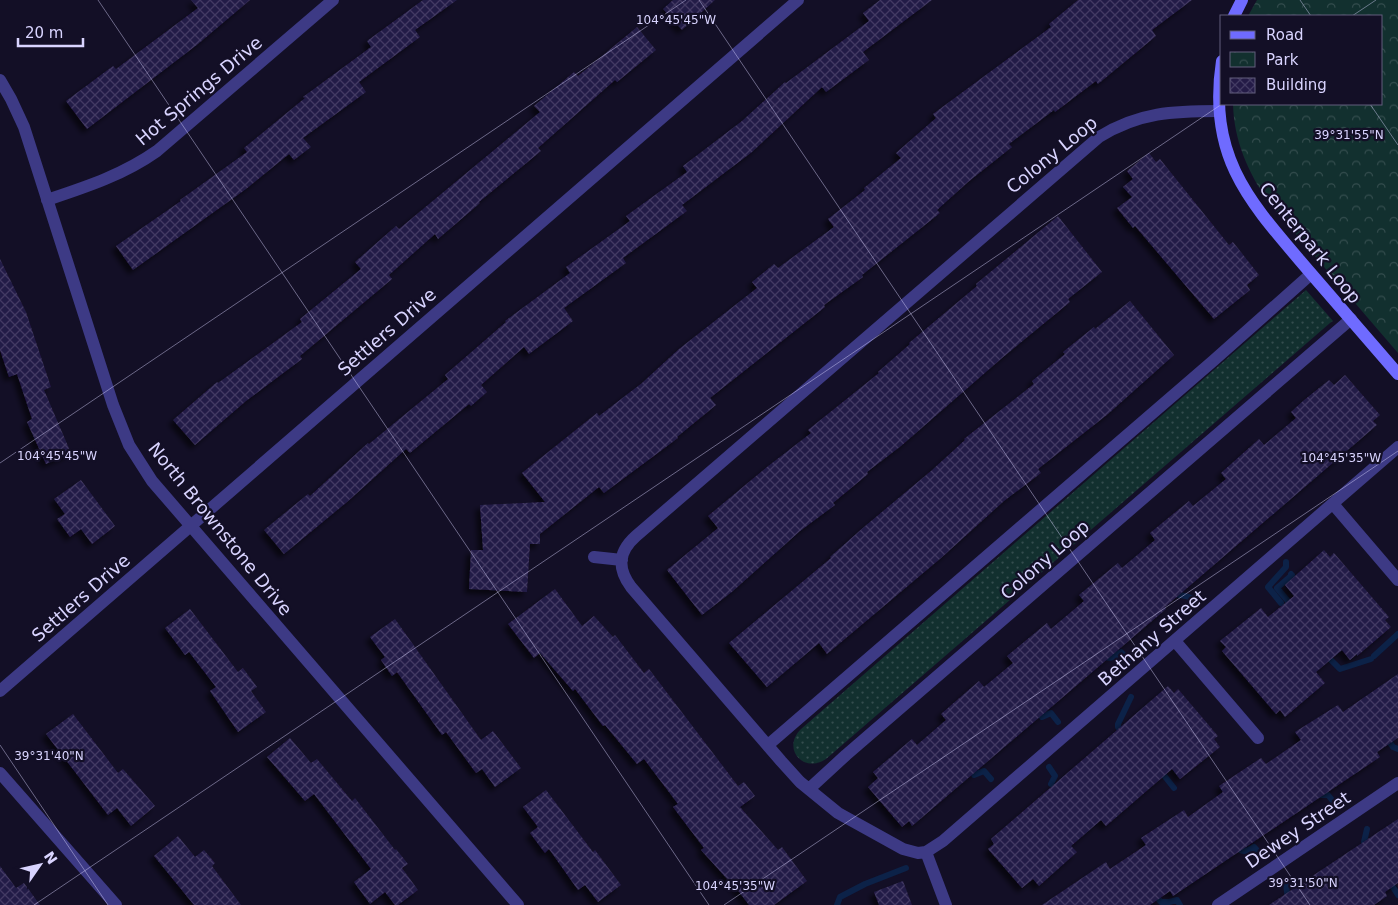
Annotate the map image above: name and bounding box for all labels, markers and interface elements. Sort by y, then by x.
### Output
text: 104°45'45"W [636,13,716,27]
scale bar [18,15,82,47]
legend [1220,15,1383,105]
text: 20 m [25,24,63,42]
text: Road [1266,26,1304,44]
street label: Hot Springs Drive [131,32,266,150]
text: Park [1266,51,1299,69]
text: Building [1266,76,1327,94]
street label: Colony Loop [1002,112,1101,198]
text: 39°31'55"N [1314,128,1384,142]
street label: Centerpark Loop [1255,178,1366,307]
street label: Settlers Drive [333,283,440,380]
street label: North Brownstone Drive [144,438,297,619]
text: 104°45'45"W [17,449,97,463]
text: 104°45'35"W [1301,451,1381,465]
street label: Colony Loop [996,515,1093,604]
street label: Settlers Drive [27,549,134,646]
street label: Bethany Street [1094,585,1210,690]
text: 39°31'40"N [14,749,84,763]
street label: Dewey Street [1241,787,1354,872]
north arrow [15,840,65,890]
text: N [41,848,61,867]
text: 39°31'50"N [1268,876,1338,890]
text: 104°45'35"W [695,879,775,893]

